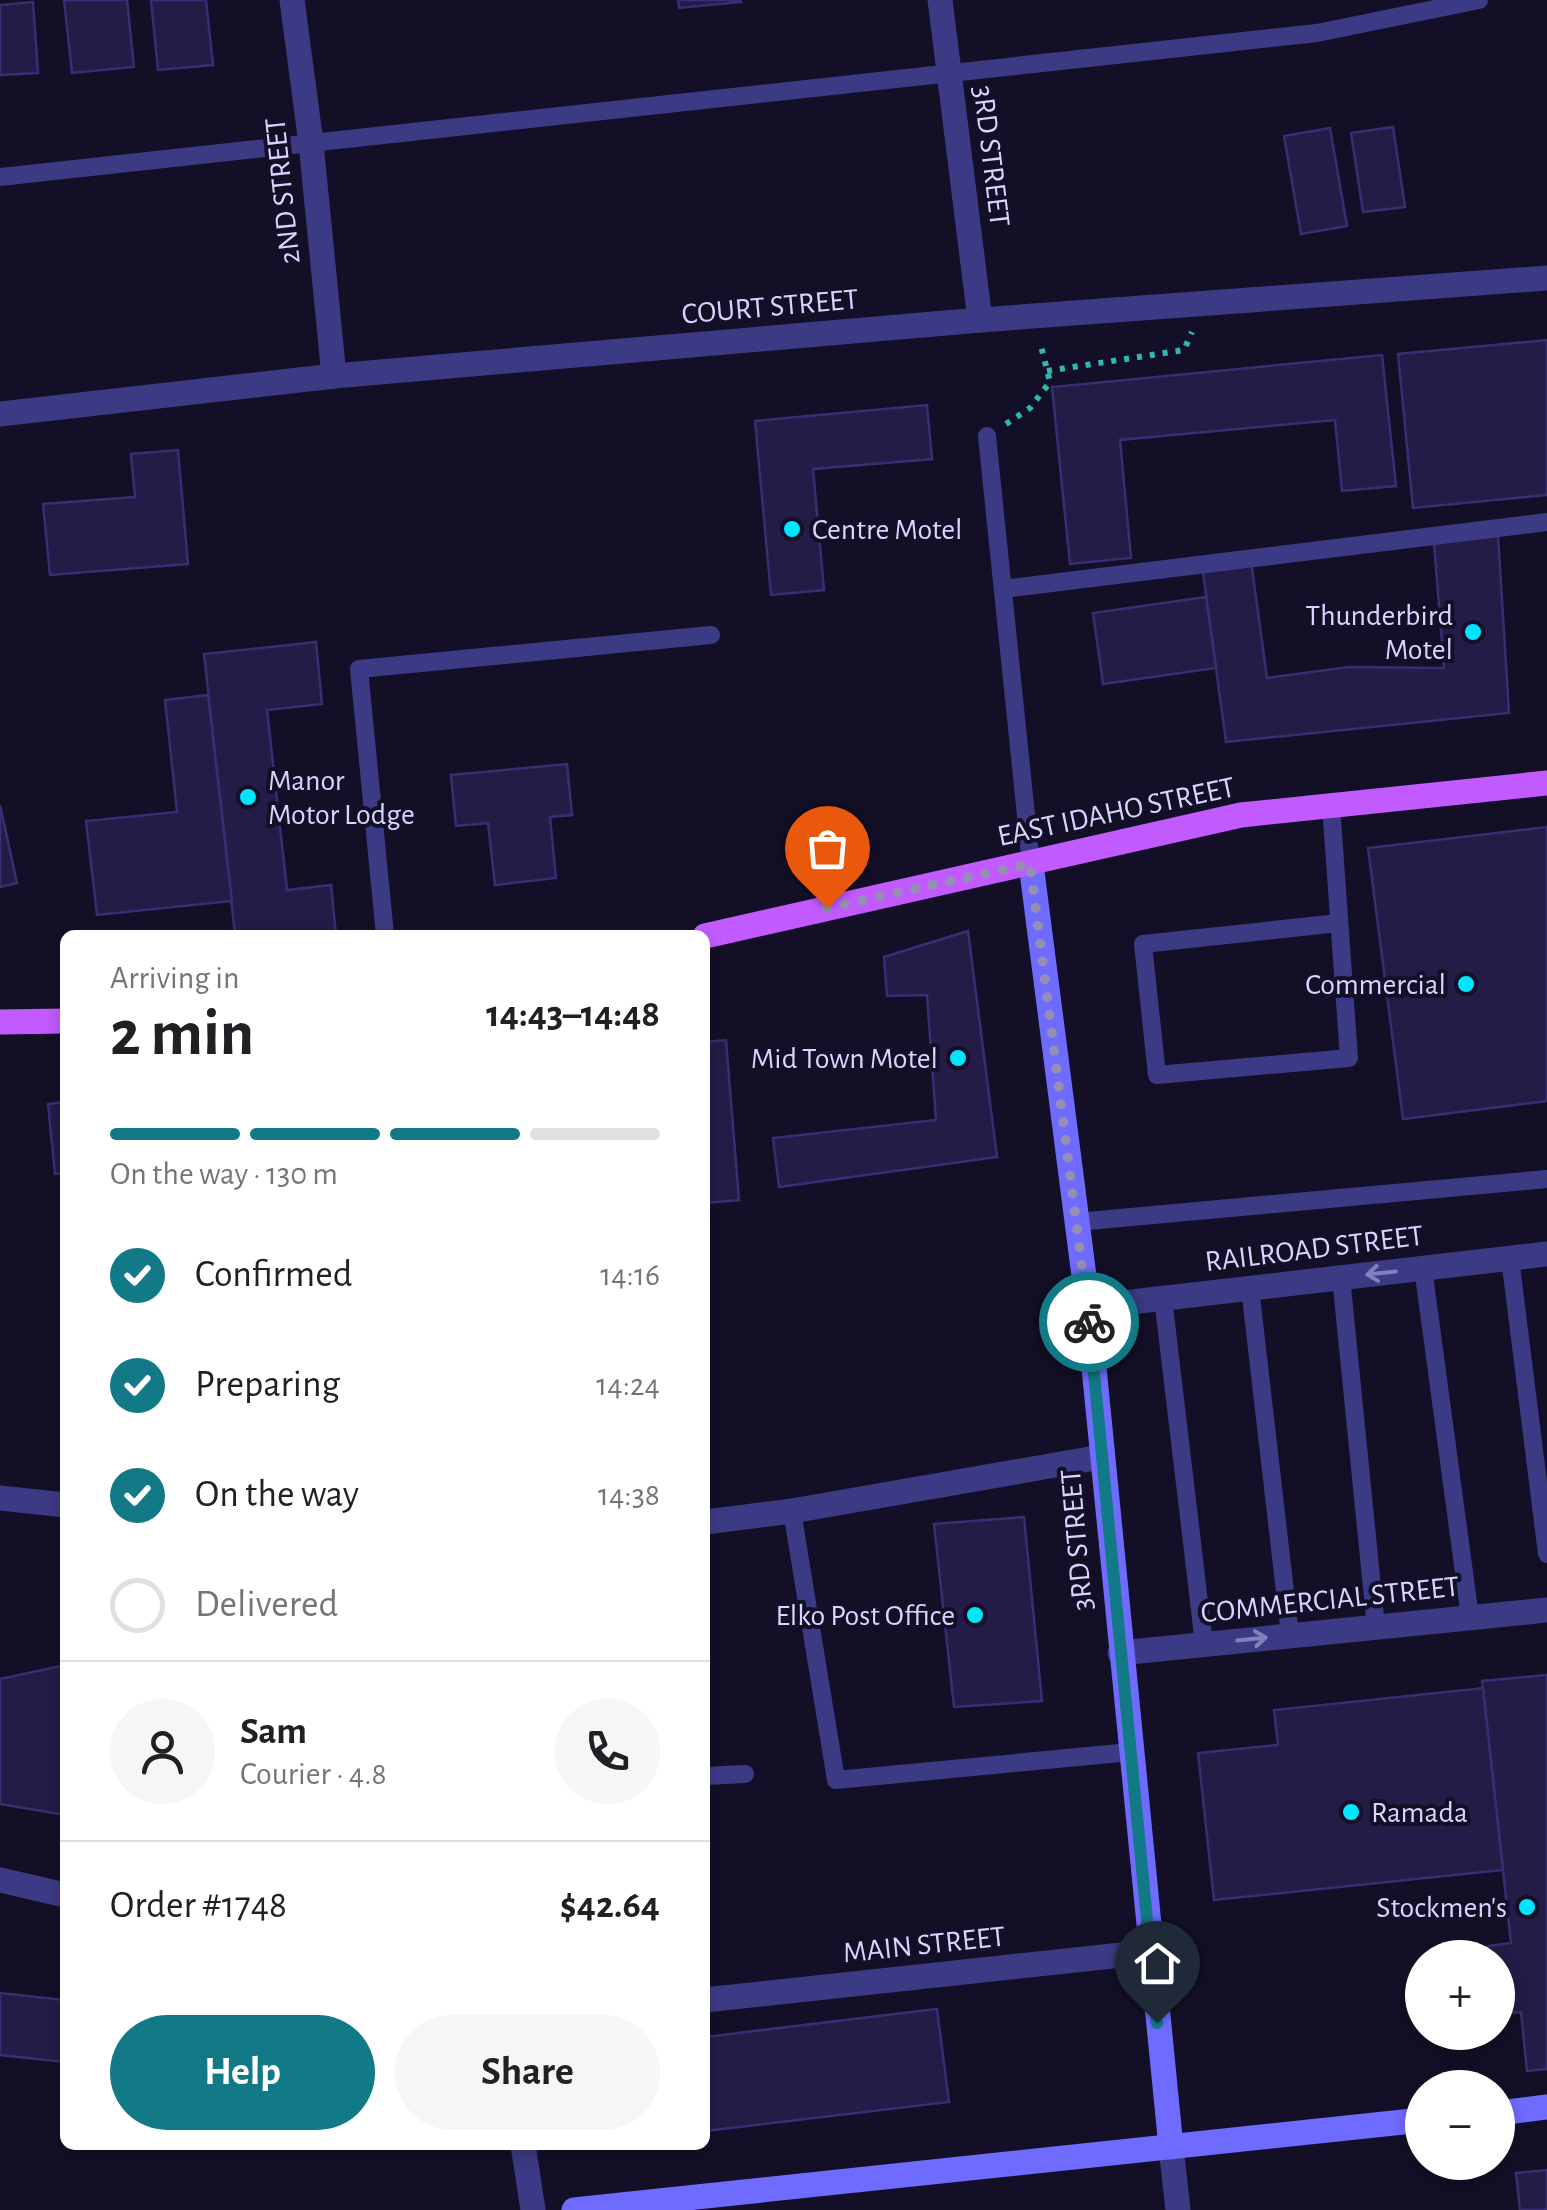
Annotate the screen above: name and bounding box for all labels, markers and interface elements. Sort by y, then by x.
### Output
street label: 3RD STREET [967,84,1015,229]
street label: 2ND STREET [260,116,306,266]
street label: COURT STREET [680,284,860,330]
place label: Centre Motel [812,515,963,545]
marker: Centre Motel [781,518,803,540]
place label: Thunderbird Motel [1306,601,1453,665]
marker: Thunderbird Motel [1462,621,1484,643]
place label: Manor Motor Lodge [268,766,415,830]
street label: EAST IDAHO STREET [995,772,1238,852]
marker: Manor Motor Lodge [237,786,259,808]
pin [785,806,870,909]
icon: bag [800,821,855,876]
text: Arriving in [110,962,239,994]
place label: Commercial [1305,970,1446,1000]
marker: Commercial [1455,973,1477,995]
text: 14:43–14:48 [486,996,660,1034]
text: 2 min [110,1002,254,1067]
place label: Mid Town Motel [751,1044,938,1074]
marker: Mid Town Motel [947,1047,969,1069]
text: On the way · 130 m [110,1158,338,1190]
street label: RAILROAD STREET [1203,1221,1425,1277]
icon: check [110,1248,165,1303]
text: Confirmed [195,1256,352,1294]
text: 14:16 [600,1259,660,1291]
one-way arrow [1365,1264,1397,1283]
courier [1039,1272,1139,1372]
icon: bike [1062,1295,1117,1350]
icon: check [110,1358,165,1413]
text: Preparing [195,1366,340,1404]
text: 14:24 [596,1369,660,1401]
icon: check [110,1468,165,1523]
street label: 3RD STREET [1056,1468,1098,1612]
text: On the way [195,1476,359,1514]
text: 14:38 [598,1479,660,1511]
street label: COMMERCIAL STREET [1199,1571,1461,1628]
text: Delivered [195,1586,338,1624]
place label: Elko Post Office [775,1601,955,1631]
marker: Elko Post Office [964,1604,986,1626]
one-way arrow [1235,1630,1267,1649]
button: person [110,1699,215,1804]
button: phone [555,1699,660,1804]
text: Sam [240,1713,307,1751]
text: Courier · 4.8 [240,1758,387,1790]
place label: Ramada [1371,1798,1468,1828]
marker: Ramada [1340,1801,1362,1823]
text: Order #1748 [110,1887,287,1925]
text: $42.64 [560,1887,660,1925]
place label: Stockmen's [1376,1893,1507,1923]
marker: Stockmen's [1516,1896,1538,1918]
pin [1115,1921,1200,2024]
street label: MAIN STREET [841,1922,1007,1968]
icon: home [1130,1936,1185,1991]
map controls [1405,1940,1515,2180]
button: + [1405,1940,1515,2050]
button: Help [110,2015,375,2130]
button: Share [395,2015,660,2130]
button: − [1405,2070,1515,2180]

